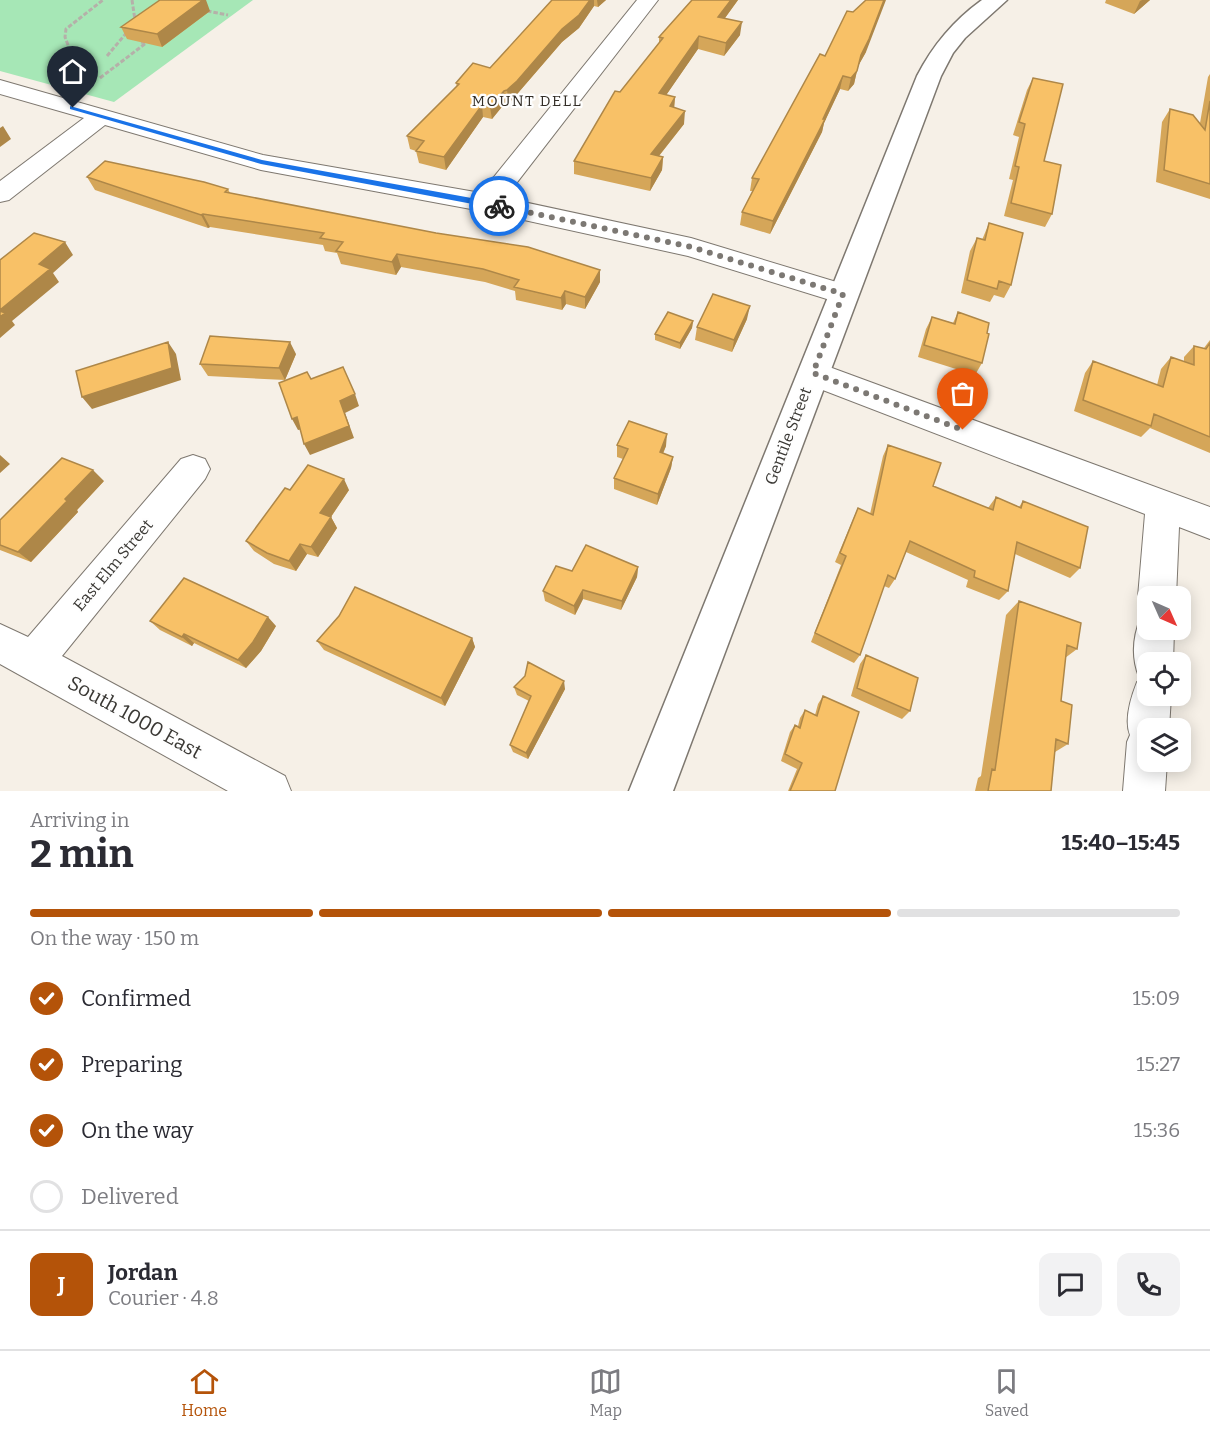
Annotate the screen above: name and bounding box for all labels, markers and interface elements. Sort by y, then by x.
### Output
pin [47,46,98,108]
icon: home [56,55,89,88]
district label: MOUNT DELL [472,92,582,110]
courier [469,176,529,236]
icon: bike [483,190,516,223]
pin [937,368,988,430]
icon: bag [946,377,979,410]
street label: Gentile Street [761,384,815,487]
street label: East Elm Street [69,515,157,614]
north arrow [1137,586,1191,640]
map controls [1137,586,1191,772]
button: locate [1137,652,1191,706]
street label: South 1000 East [64,670,206,764]
button: layers [1137,718,1191,772]
text: Arriving in [30,808,129,832]
text: 15:40–15:45 [1062,829,1180,856]
text: 2 min [30,831,134,877]
text: On the way · 150 m [30,926,199,950]
icon: check [30,982,63,1015]
text: Confirmed [81,985,191,1012]
text: 15:09 [1132,986,1180,1010]
icon: check [30,1048,63,1081]
text: Preparing [81,1051,183,1078]
text: 15:27 [1136,1052,1180,1076]
icon: check [30,1114,63,1147]
text: On the way [81,1117,193,1144]
text: 15:36 [1134,1118,1180,1142]
text: Delivered [81,1183,179,1210]
button: chat [1039,1253,1102,1316]
button: phone [1117,1253,1180,1316]
text: Jordan [108,1259,178,1286]
text: J [58,1271,65,1298]
text: Courier · 4.8 [108,1286,219,1310]
tab: Home [181,1365,227,1420]
tab: Map [589,1365,622,1420]
tab: Saved [985,1365,1029,1420]

